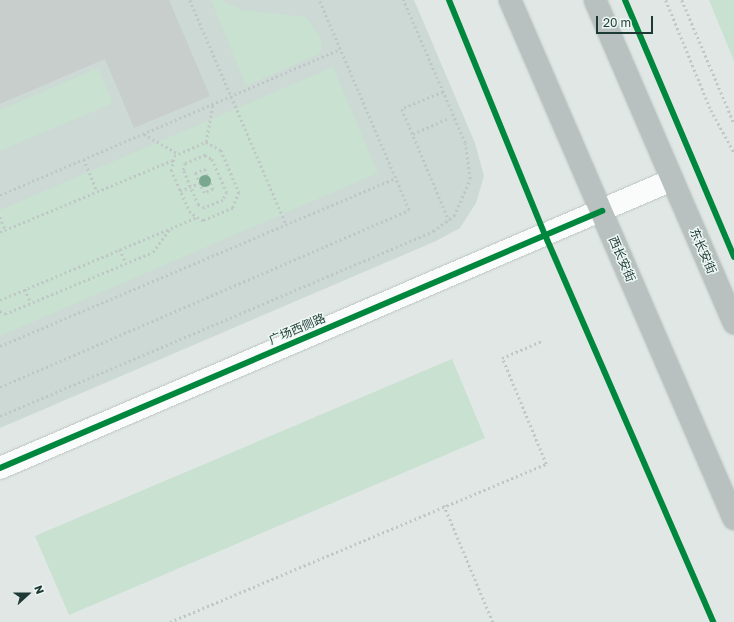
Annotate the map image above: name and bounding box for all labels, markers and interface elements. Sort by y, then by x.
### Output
scale bar [598,8,655,34]
text: 20 m [603,15,631,30]
street label: 东长安街 [687,226,719,276]
street label: 西长安街 [606,234,638,284]
street label: 广场西侧路 [267,311,327,347]
north arrow [8,574,48,614]
text: N [32,583,47,596]

